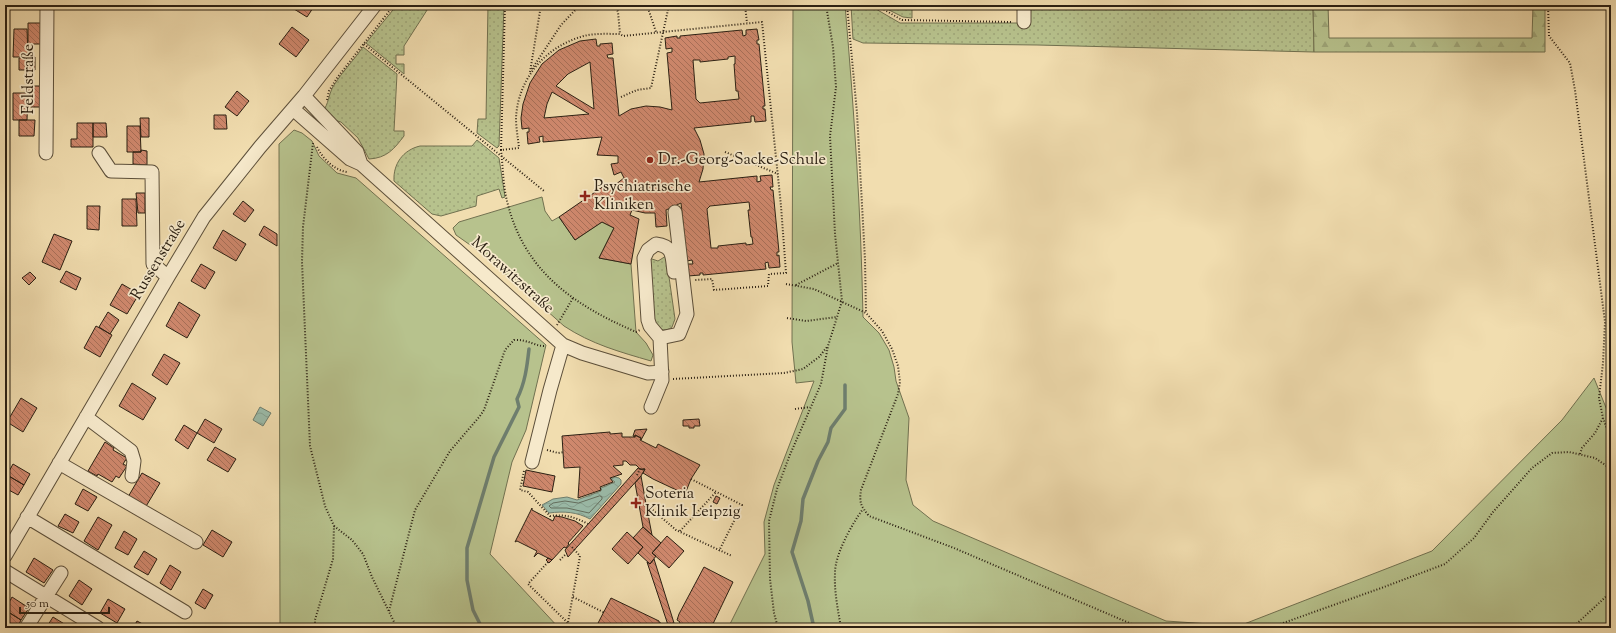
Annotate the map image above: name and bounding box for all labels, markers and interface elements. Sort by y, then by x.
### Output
street label: Feldstraße [18,44,41,114]
place label: Dr.-Georg-Sacke-Schule [658,149,826,172]
marker: Dr.-Georg-Sacke-Schule [645,155,655,165]
place label: Psychiatrische Kliniken [594,176,691,217]
marker: Psychiatrische Kliniken [579,190,591,202]
street label: Russenstraße [126,215,192,305]
street label: Morawitzstraße [465,232,559,320]
place label: Soteria Klinik Leipzig [645,483,741,524]
marker: Soteria Klinik Leipzig [630,497,642,509]
scale bar [20,589,109,615]
text: 50 m [25,595,49,613]

